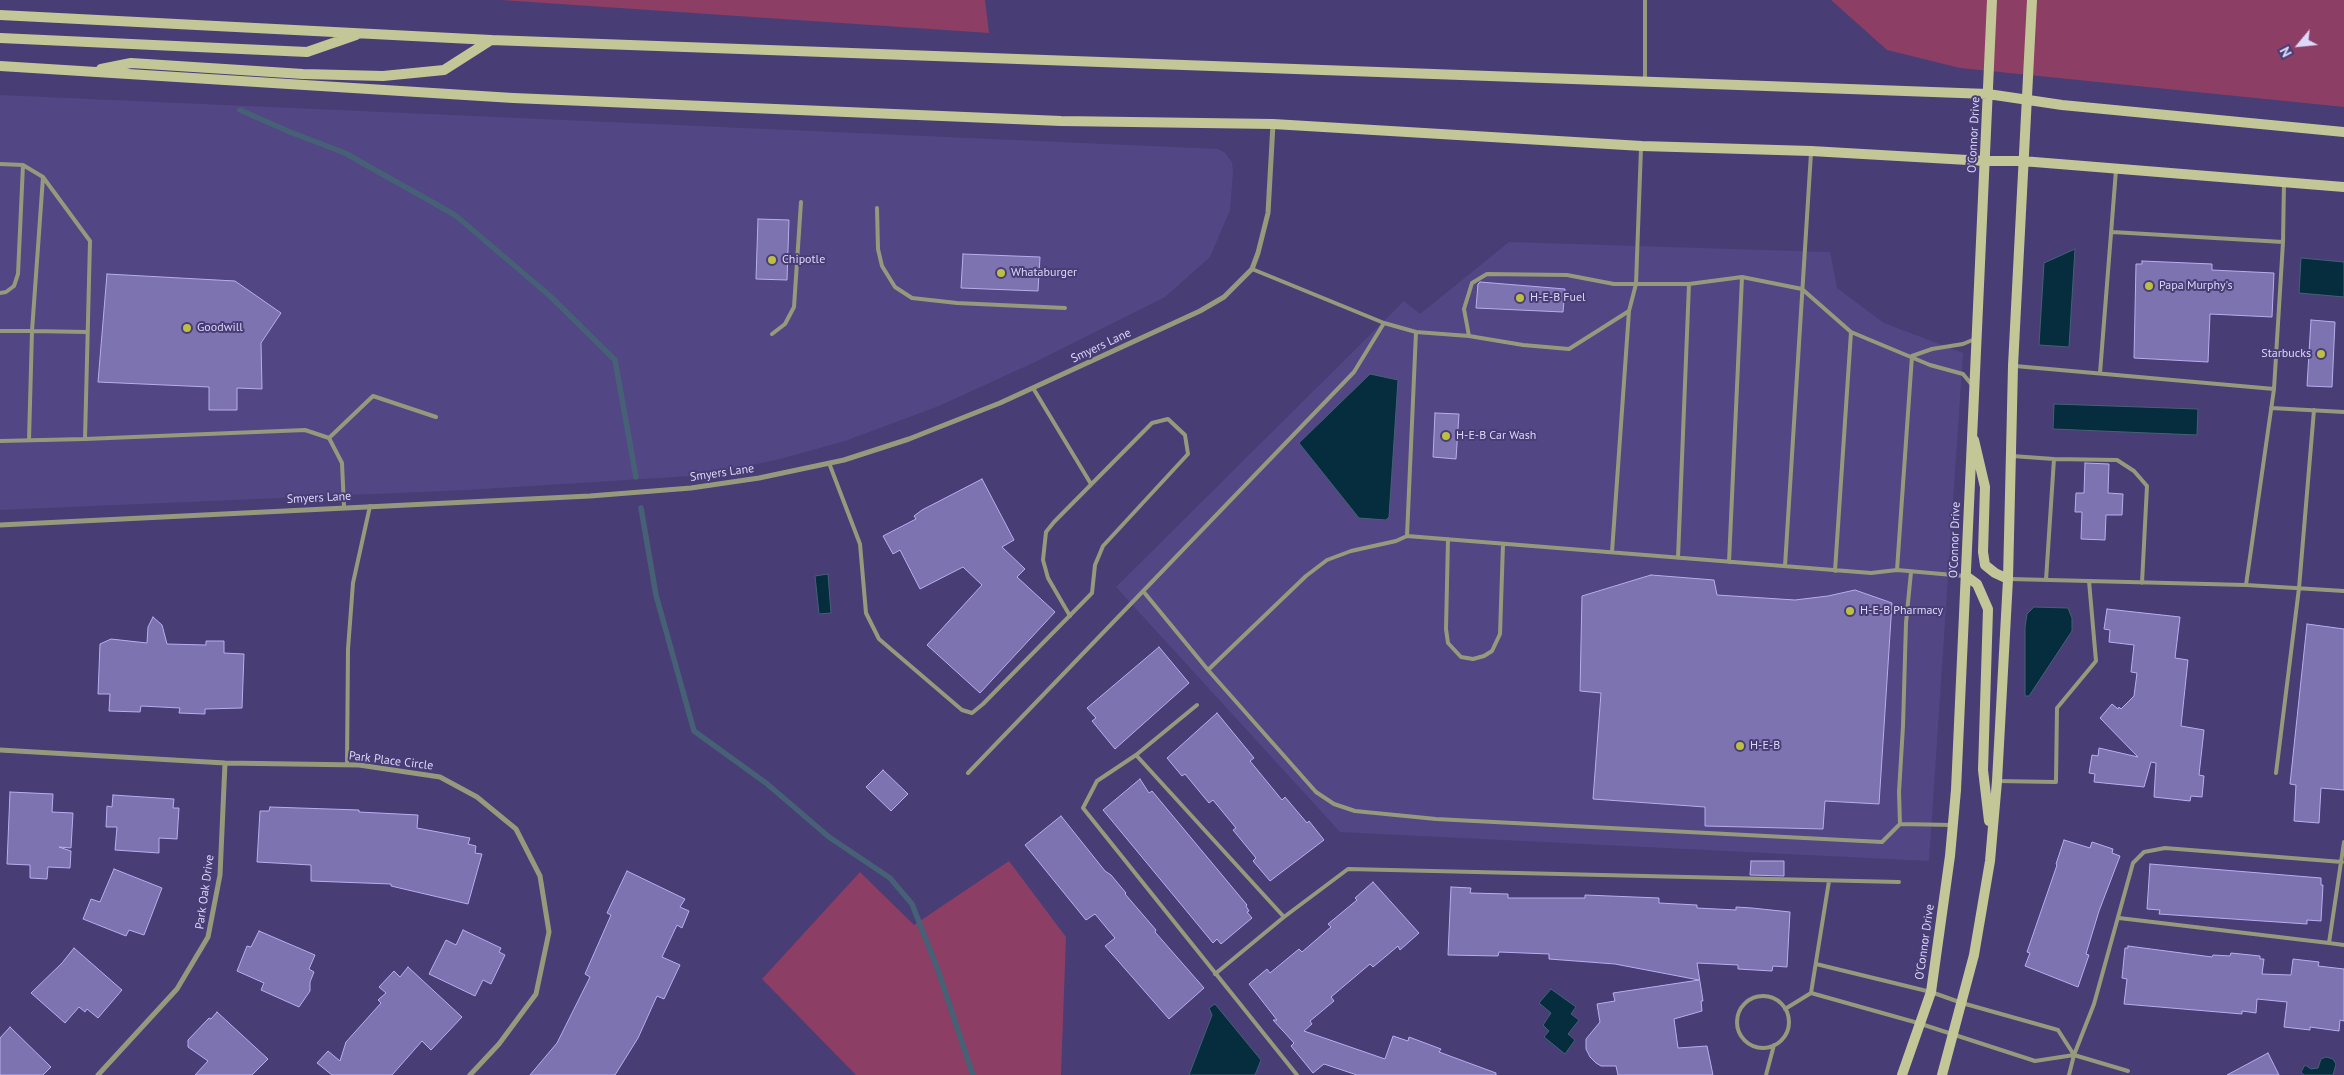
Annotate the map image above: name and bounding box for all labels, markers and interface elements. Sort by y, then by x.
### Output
north arrow [2274,20,2324,70]
text: N [2276,44,2296,60]
street label: O'Connor Drive [1965,96,1983,174]
place label: Chipotle [782,253,825,267]
marker: Chipotle [766,254,778,266]
place label: Whataburger [1011,266,1077,280]
marker: Whataburger [995,267,1007,279]
place label: Papa Murphy's [2159,279,2232,293]
marker: Papa Murphy's [2143,280,2155,292]
place label: H-E-B Fuel [1530,291,1586,305]
marker: H-E-B Fuel [1514,292,1526,304]
place label: Goodwill [197,321,243,335]
marker: Goodwill [181,322,193,334]
street label: Smyers Lane [1069,326,1133,366]
place label: Starbucks [2261,347,2311,361]
marker: Starbucks [2315,348,2327,360]
place label: H-E-B Car Wash [1456,429,1536,443]
marker: H-E-B Car Wash [1440,430,1452,442]
street label: Smyers Lane [689,461,755,485]
street label: Smyers Lane [286,489,352,507]
street label: O'Connor Drive [1946,502,1964,578]
place label: H-E-B Pharmacy [1860,604,1943,618]
marker: H-E-B Pharmacy [1844,605,1856,617]
place label: H-E-B [1750,739,1780,753]
marker: H-E-B [1734,740,1746,752]
street label: Park Place Circle [348,749,434,773]
street label: Park Oak Drive [193,854,217,930]
street label: O'Connor Drive [1913,903,1937,981]

